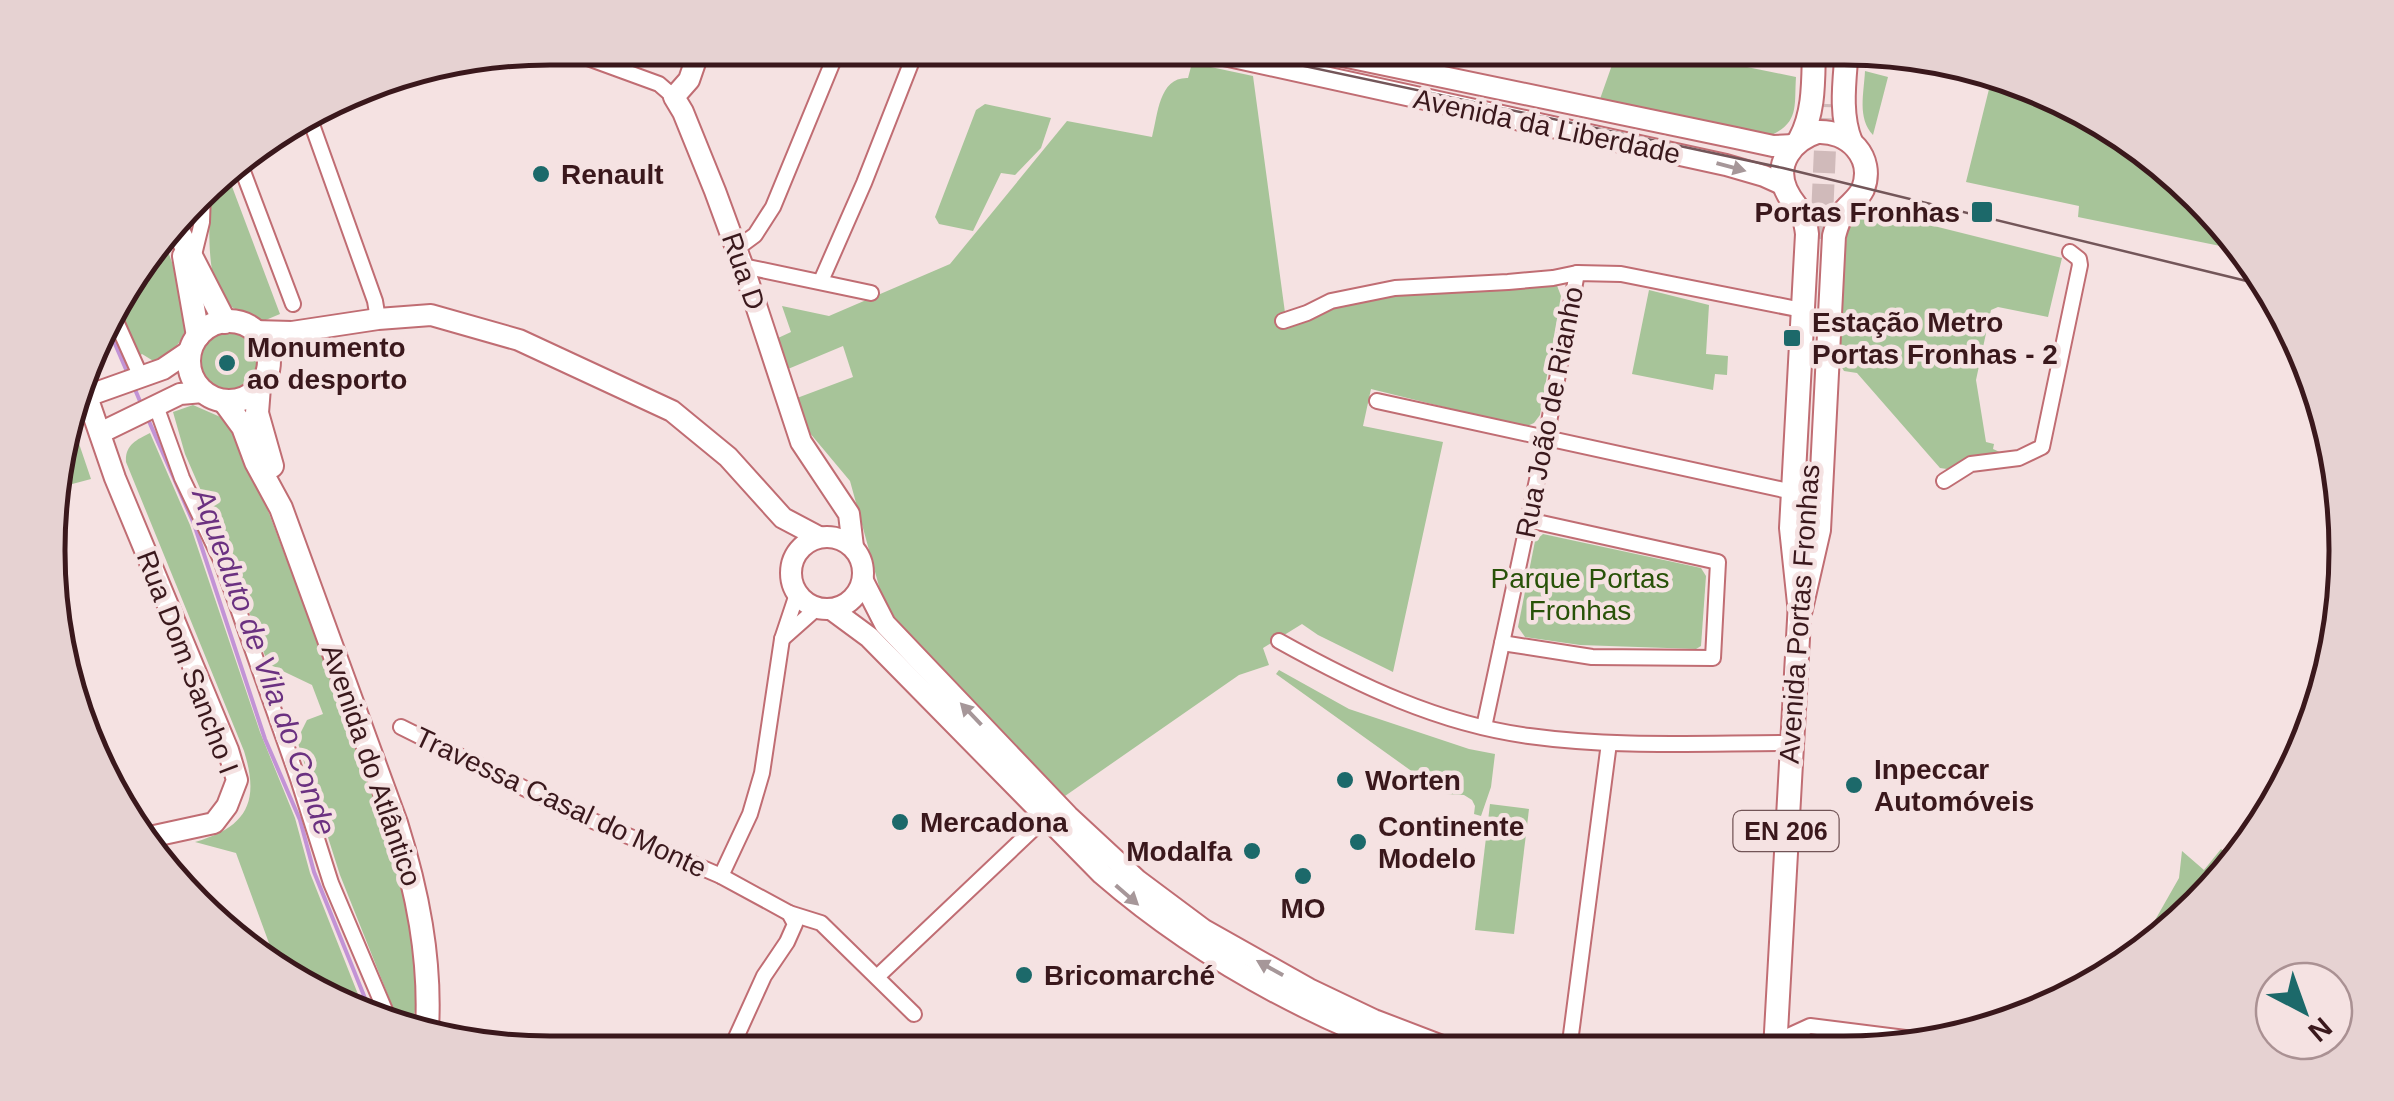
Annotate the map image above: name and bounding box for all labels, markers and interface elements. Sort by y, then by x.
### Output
street label: Avenida da Liberdade [1411,83,1683,170]
place label: Renault [561,159,664,190]
one-way arrow [1716,160,1747,176]
marker: Renault [530,163,552,185]
place label: Portas Fronhas [1755,197,1960,228]
marker: Portas Fronhas [1969,199,1995,225]
street label: Rua D [716,229,771,314]
street label: Rua João de Rianho [1510,284,1589,540]
place label: Estação Metro Portas Fronhas - 2 [1812,307,2058,370]
marker: Estação Metro Portas Fronhas - 2 [1781,327,1803,349]
place label: Monumento ao desporto [247,332,407,395]
marker: Monumento ao desporto [216,352,238,374]
street label: Avenida Portas Fronhas [1774,463,1825,765]
water label: Aqueduto de Vila do Conde [186,482,343,840]
street label: Rua Dom Sancho I [131,546,244,778]
park label: Parque Portas Fronhas [1491,563,1670,626]
street label: Avenida do Atlântico [316,640,427,890]
one-way arrow [960,702,983,726]
street label: Travessa Casal do Monte [410,721,711,884]
place label: Inpeccar Automóveis [1874,754,2034,817]
place label: Worten [1365,765,1461,796]
marker: Worten [1334,769,1356,791]
marker: Inpeccar Automóveis [1843,774,1865,796]
place label: Mercadona [920,807,1068,838]
marker: Mercadona [889,811,911,833]
place label: Continente Modelo [1378,811,1524,874]
road number: EN 206 [1734,811,1838,851]
marker: Continente Modelo [1347,831,1369,853]
place label: Modalfa [1126,836,1232,867]
marker: Modalfa [1241,840,1263,862]
marker: MO [1292,865,1314,887]
one-way arrow [1114,884,1139,906]
place label: MO [1280,893,1326,924]
place label: Bricomarché [1044,960,1215,991]
one-way arrow [1256,960,1284,978]
north arrow [2254,961,2354,1061]
marker: Bricomarché [1013,964,1035,986]
text: N [2302,1011,2338,1048]

